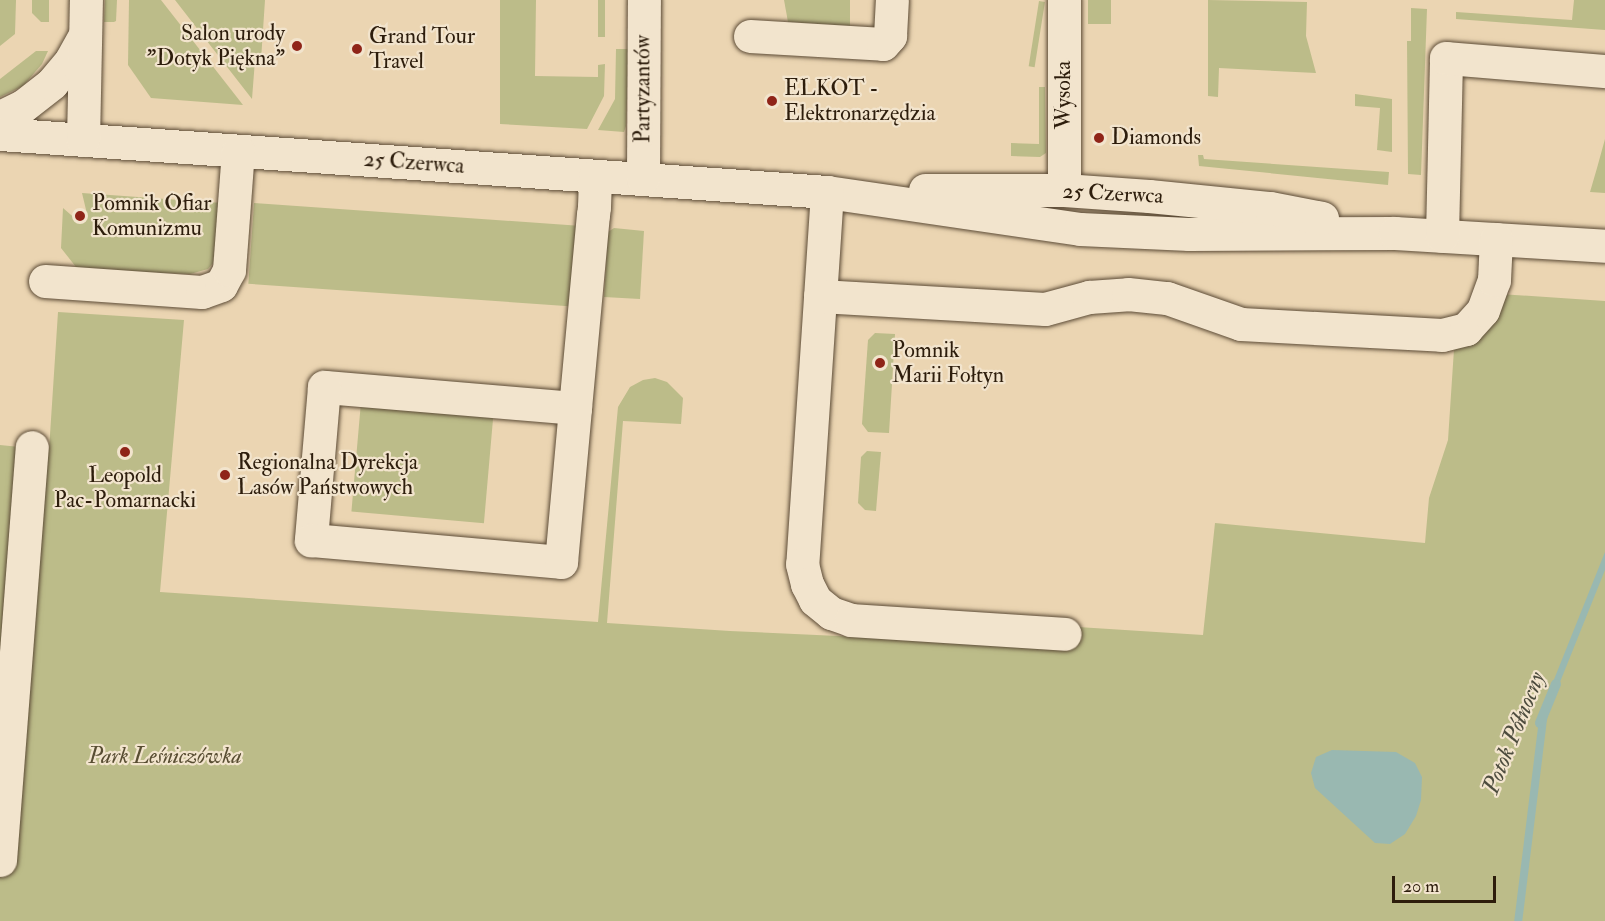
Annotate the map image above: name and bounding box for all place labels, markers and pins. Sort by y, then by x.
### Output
place label: Salon urody "Dotyk Piękna" [147,20,285,72]
place label: Grand Tour Travel [369,23,475,74]
marker: Salon urody "Dotyk Piękna" [290,39,304,53]
marker: Grand Tour Travel [350,42,364,56]
place label: ELKOT - Elektronarzędzia [784,75,936,126]
marker: ELKOT - Elektronarzędzia [765,94,779,108]
place label: Diamonds [1111,125,1201,151]
marker: Diamonds [1092,131,1106,145]
place label: Pomnik Ofiar Komunizmu [92,190,212,242]
marker: Pomnik Ofiar Komunizmu [73,209,87,223]
place label: Pomnik Marii Fołtyn [892,337,1004,388]
marker: Pomnik Marii Fołtyn [873,356,887,370]
marker: Leopold Pac-Pomarnacki [118,445,132,459]
place label: Regionalna Dyrekcja Lasów Państwowych [237,449,418,500]
place label: Leopold Pac-Pomarnacki [54,462,196,514]
marker: Regionalna Dyrekcja Lasów Państwowych [218,468,232,482]

